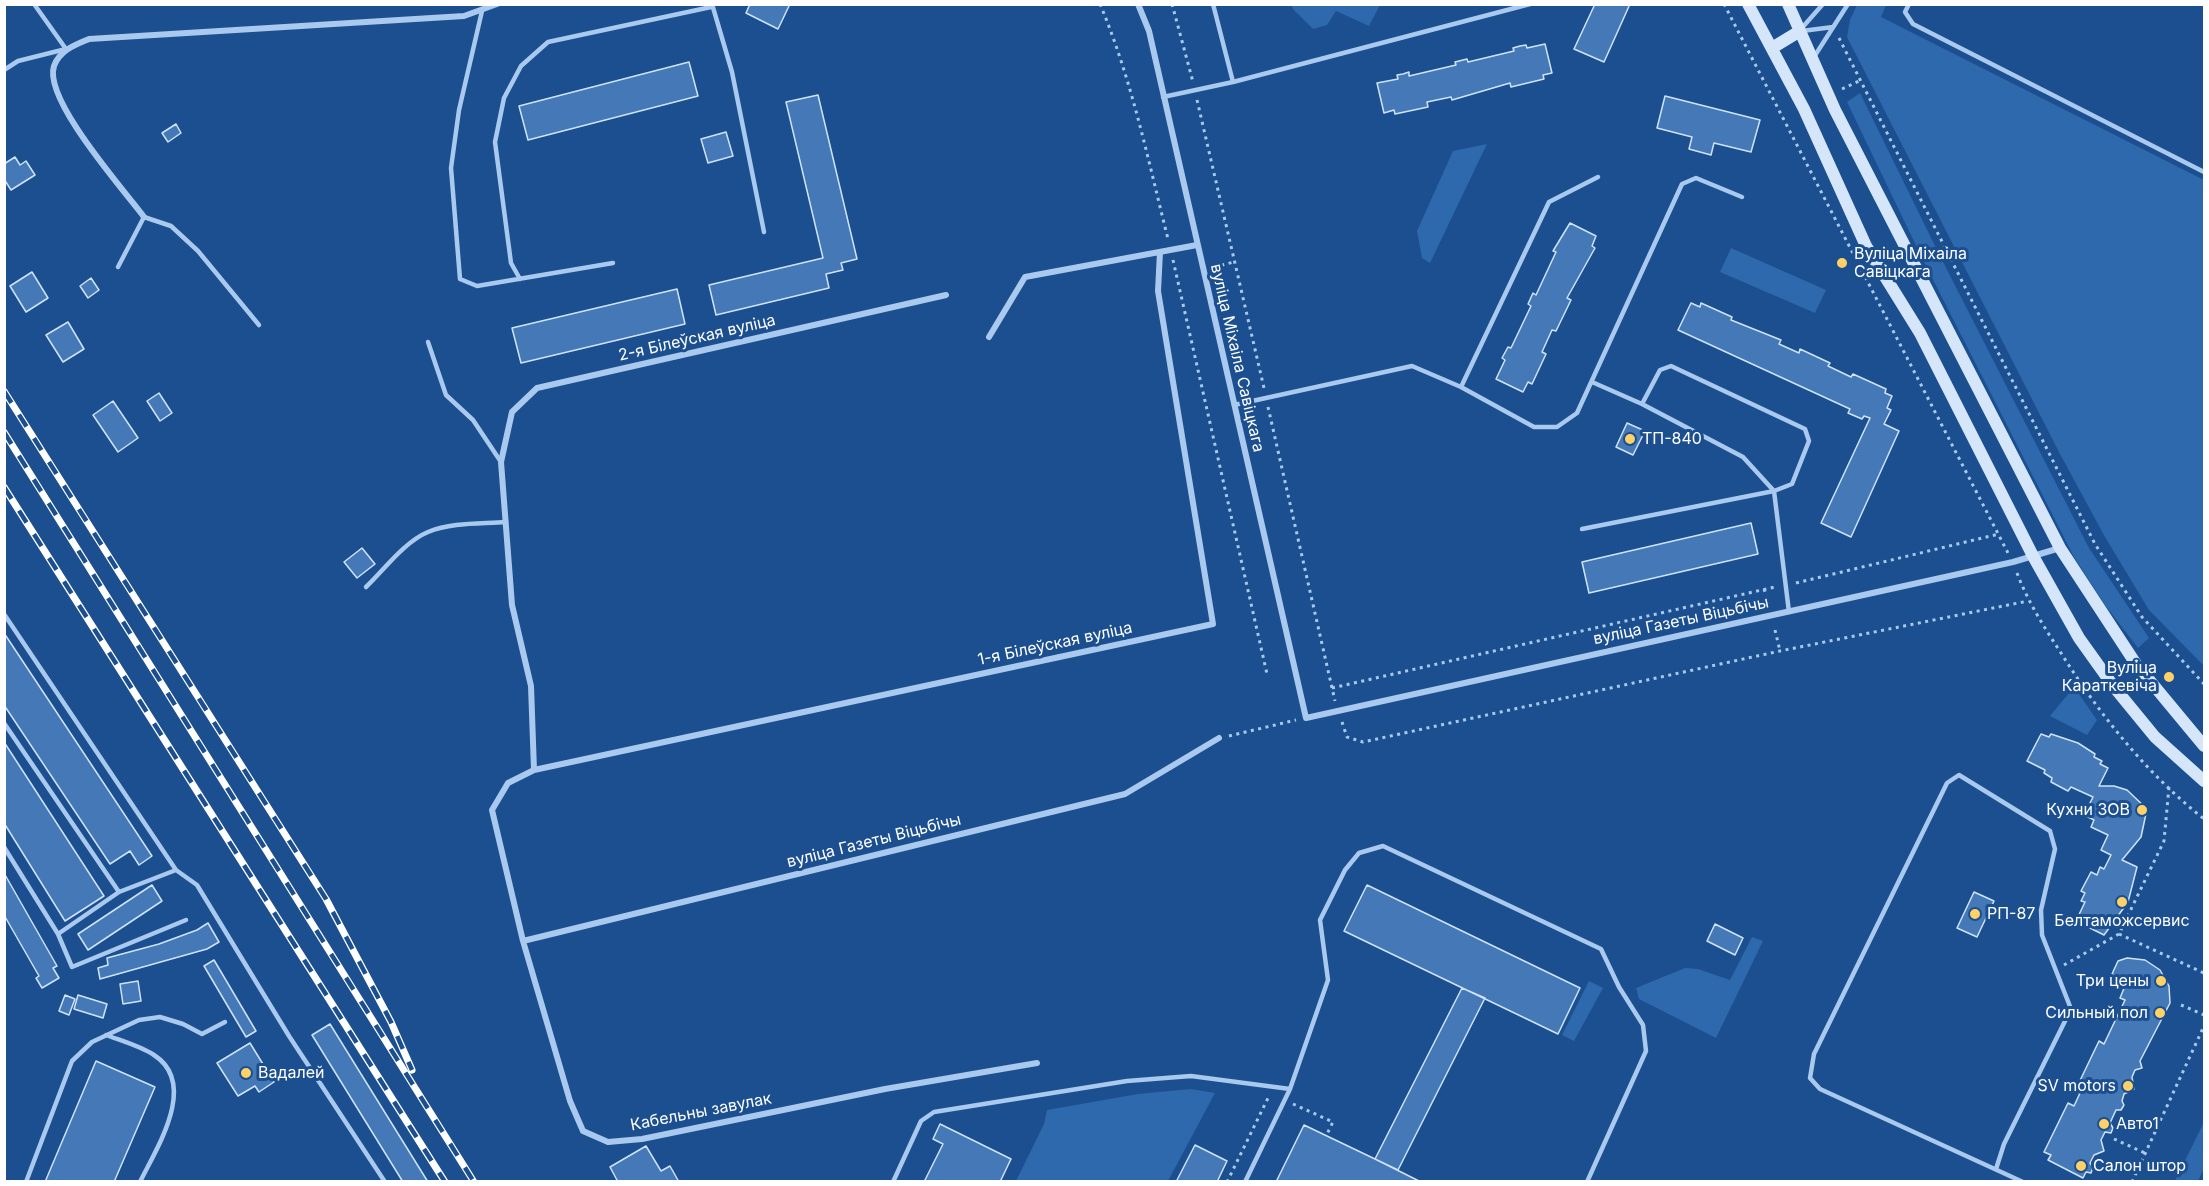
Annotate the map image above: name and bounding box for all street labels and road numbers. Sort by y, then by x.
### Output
street label: вуліца Міхаіла Савіцкага [1206,262,1268,454]
street label: 2-я Білеўская вуліца [617,311,777,365]
street label: вуліца Газеты Віцьбічы [1591,593,1771,649]
street label: 1-я Білеўская вуліца [976,618,1134,670]
street label: вуліца Газеты Віцьбічы [785,810,963,872]
street label: Кабельны завулак [629,1089,773,1135]

